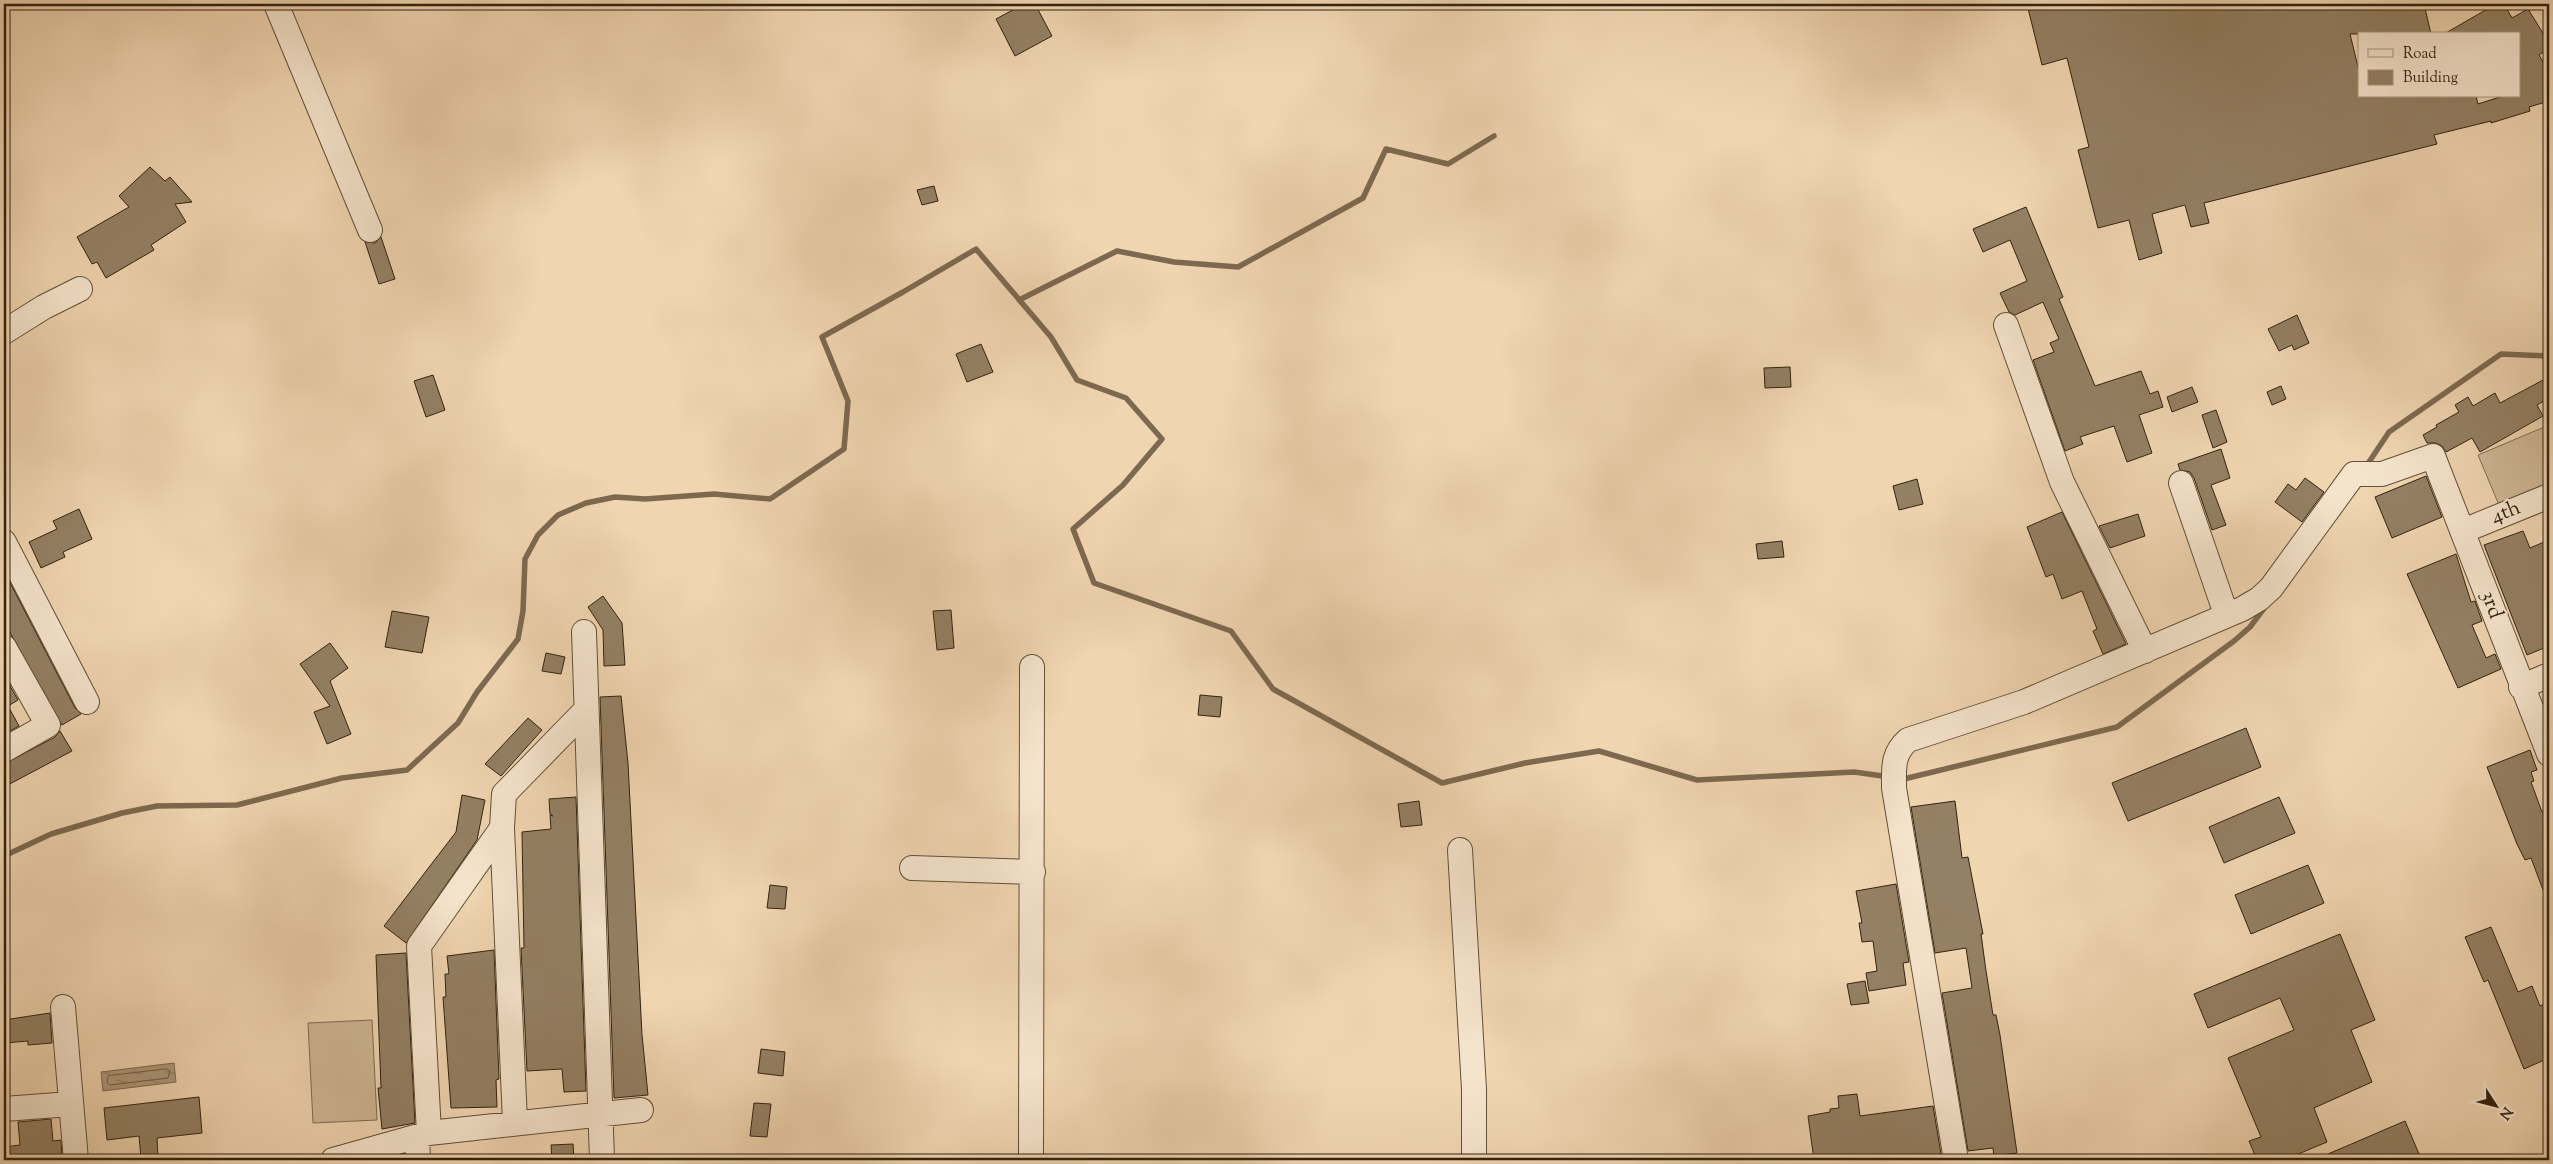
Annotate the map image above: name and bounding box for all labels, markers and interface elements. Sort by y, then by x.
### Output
legend [2358,32,2520,98]
text: Road [2403,44,2437,65]
text: Building [2403,68,2458,89]
street label: 4th [2487,493,2525,533]
street label: 3rd [2472,587,2510,623]
north arrow [2470,1082,2520,1132]
text: N [2494,1102,2516,1123]

